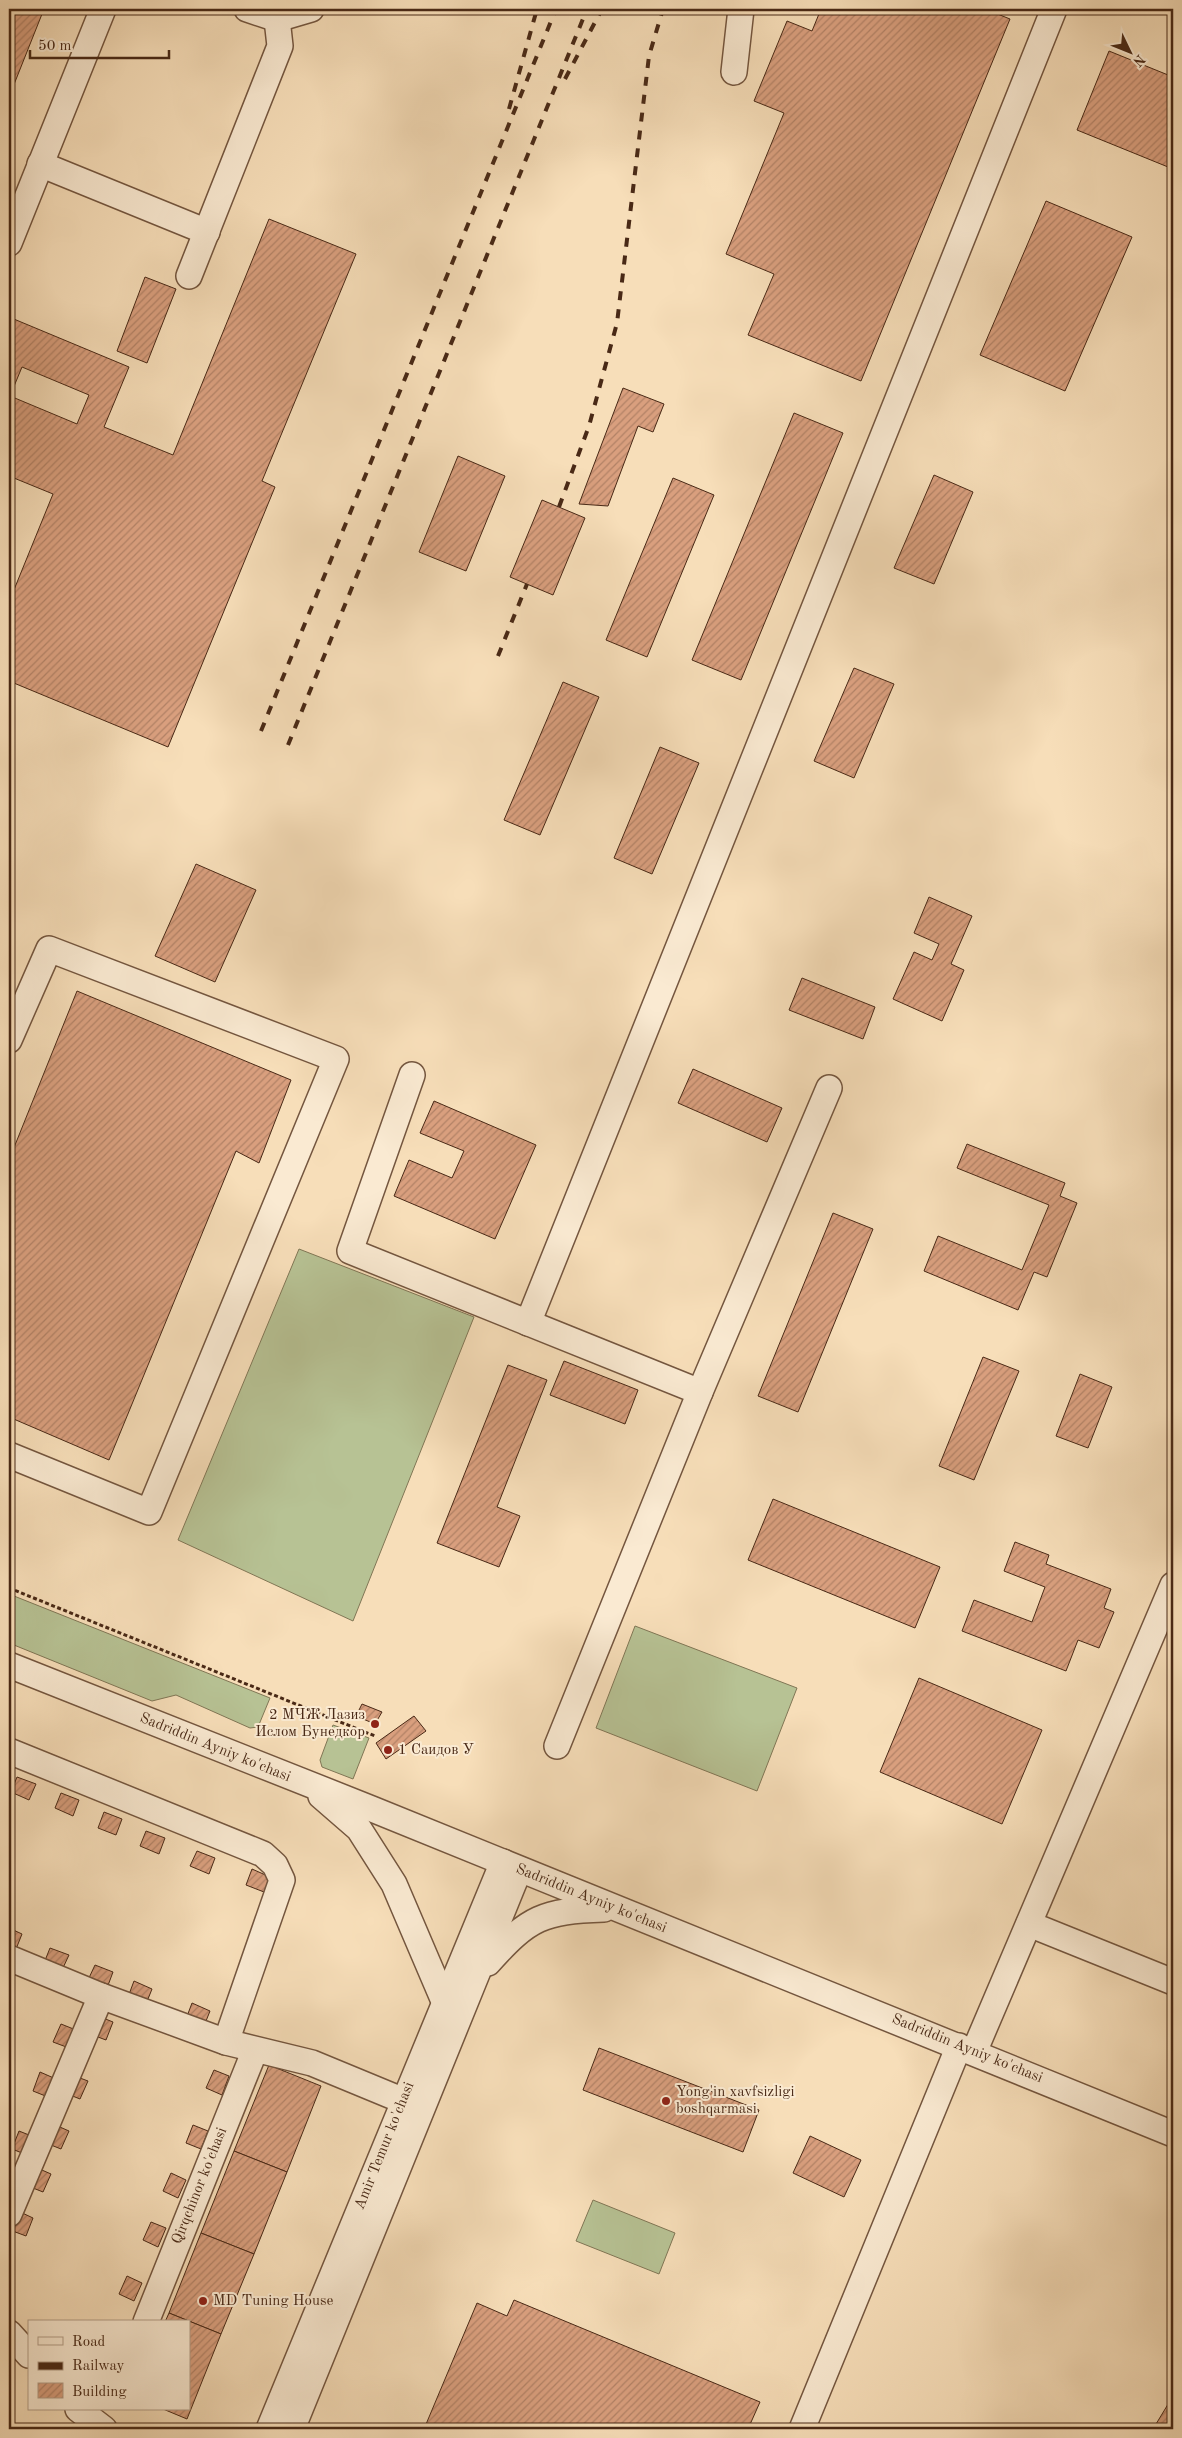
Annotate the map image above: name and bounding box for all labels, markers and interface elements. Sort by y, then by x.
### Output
scale bar [30,28,169,60]
north arrow [1104,28,1154,78]
text: 50 m [38,39,72,54]
text: N [1130,51,1148,69]
place label: 2 МЧЖ Лазиз Ислом Бунедкор [255,1708,365,1740]
street label: Sadriddin Ayniy ko'chasi [137,1711,293,1785]
marker: 2 МЧЖ Лазиз Ислом Бунедкор [369,1718,381,1730]
place label: 1 Саидов У [398,1743,475,1758]
marker: 1 Саидов У [382,1744,394,1756]
street label: Sadriddin Ayniy ko'chasi [513,1862,669,1936]
street label: Sadriddin Ayniy ko'chasi [889,2012,1045,2086]
street label: Amir Temur ko'chasi [353,2080,417,2212]
place label: Yong'in xavfsizligi boshqarmasi [676,2085,794,2117]
marker: Yong'in xavfsizligi boshqarmasi [660,2095,672,2107]
street label: Qirqchinor ko'chasi [170,2126,230,2246]
place label: MD Tuning House [213,2294,334,2309]
marker: MD Tuning House [197,2295,209,2307]
legend [28,2320,190,2410]
text: Road [72,2335,106,2350]
text: Railway [72,2359,125,2374]
text: Building [72,2385,127,2400]

